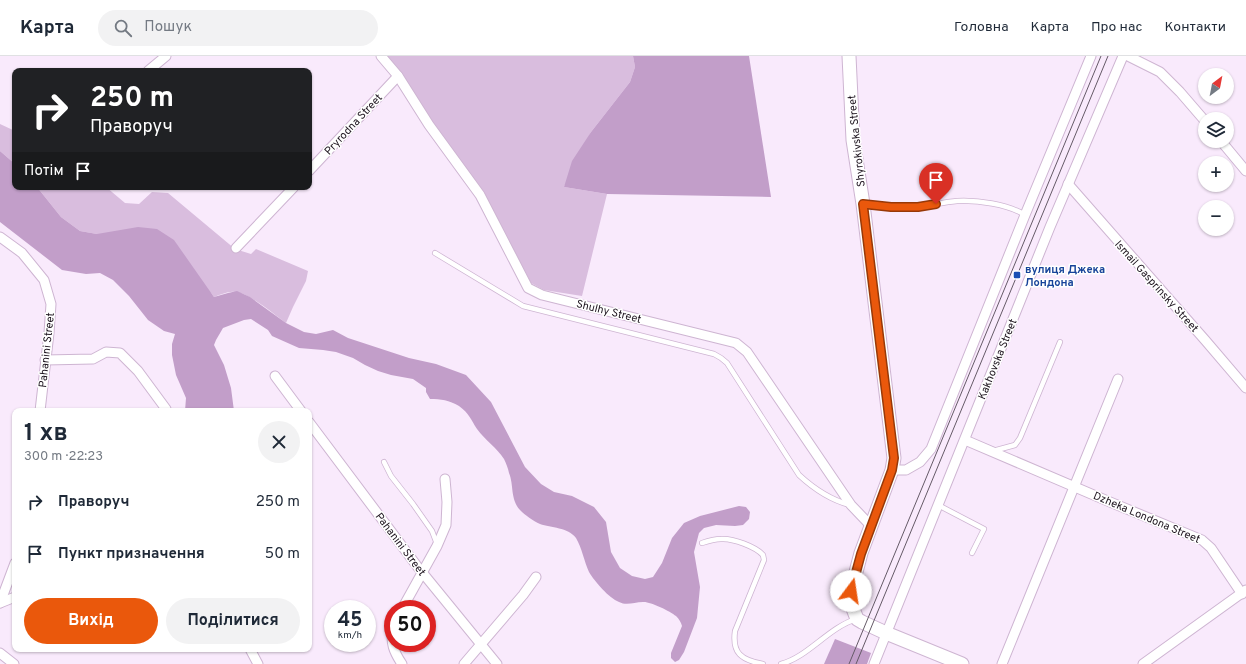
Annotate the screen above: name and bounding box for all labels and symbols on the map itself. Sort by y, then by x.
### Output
north arrow [1198,68,1234,104]
street label: Pryrodna Street [322,91,386,158]
street label: Shyrokivska Street [845,94,869,188]
pin [919,163,953,204]
street label: Ismail Gasprinsky Street [1111,238,1201,336]
place label: вулиця Джека Лондона [1025,263,1105,290]
marker: вулиця Джека Лондона [1012,270,1022,280]
street label: Shulhy Street [575,297,643,327]
street label: Pahanini Street [36,312,58,388]
street label: Kakhovska Street [975,317,1021,402]
street label: Dzheka Londona Street [1091,489,1202,547]
street label: Pahanini Street [372,510,429,579]
position arrow [830,570,872,612]
speed limit sign: 50 [384,600,436,652]

